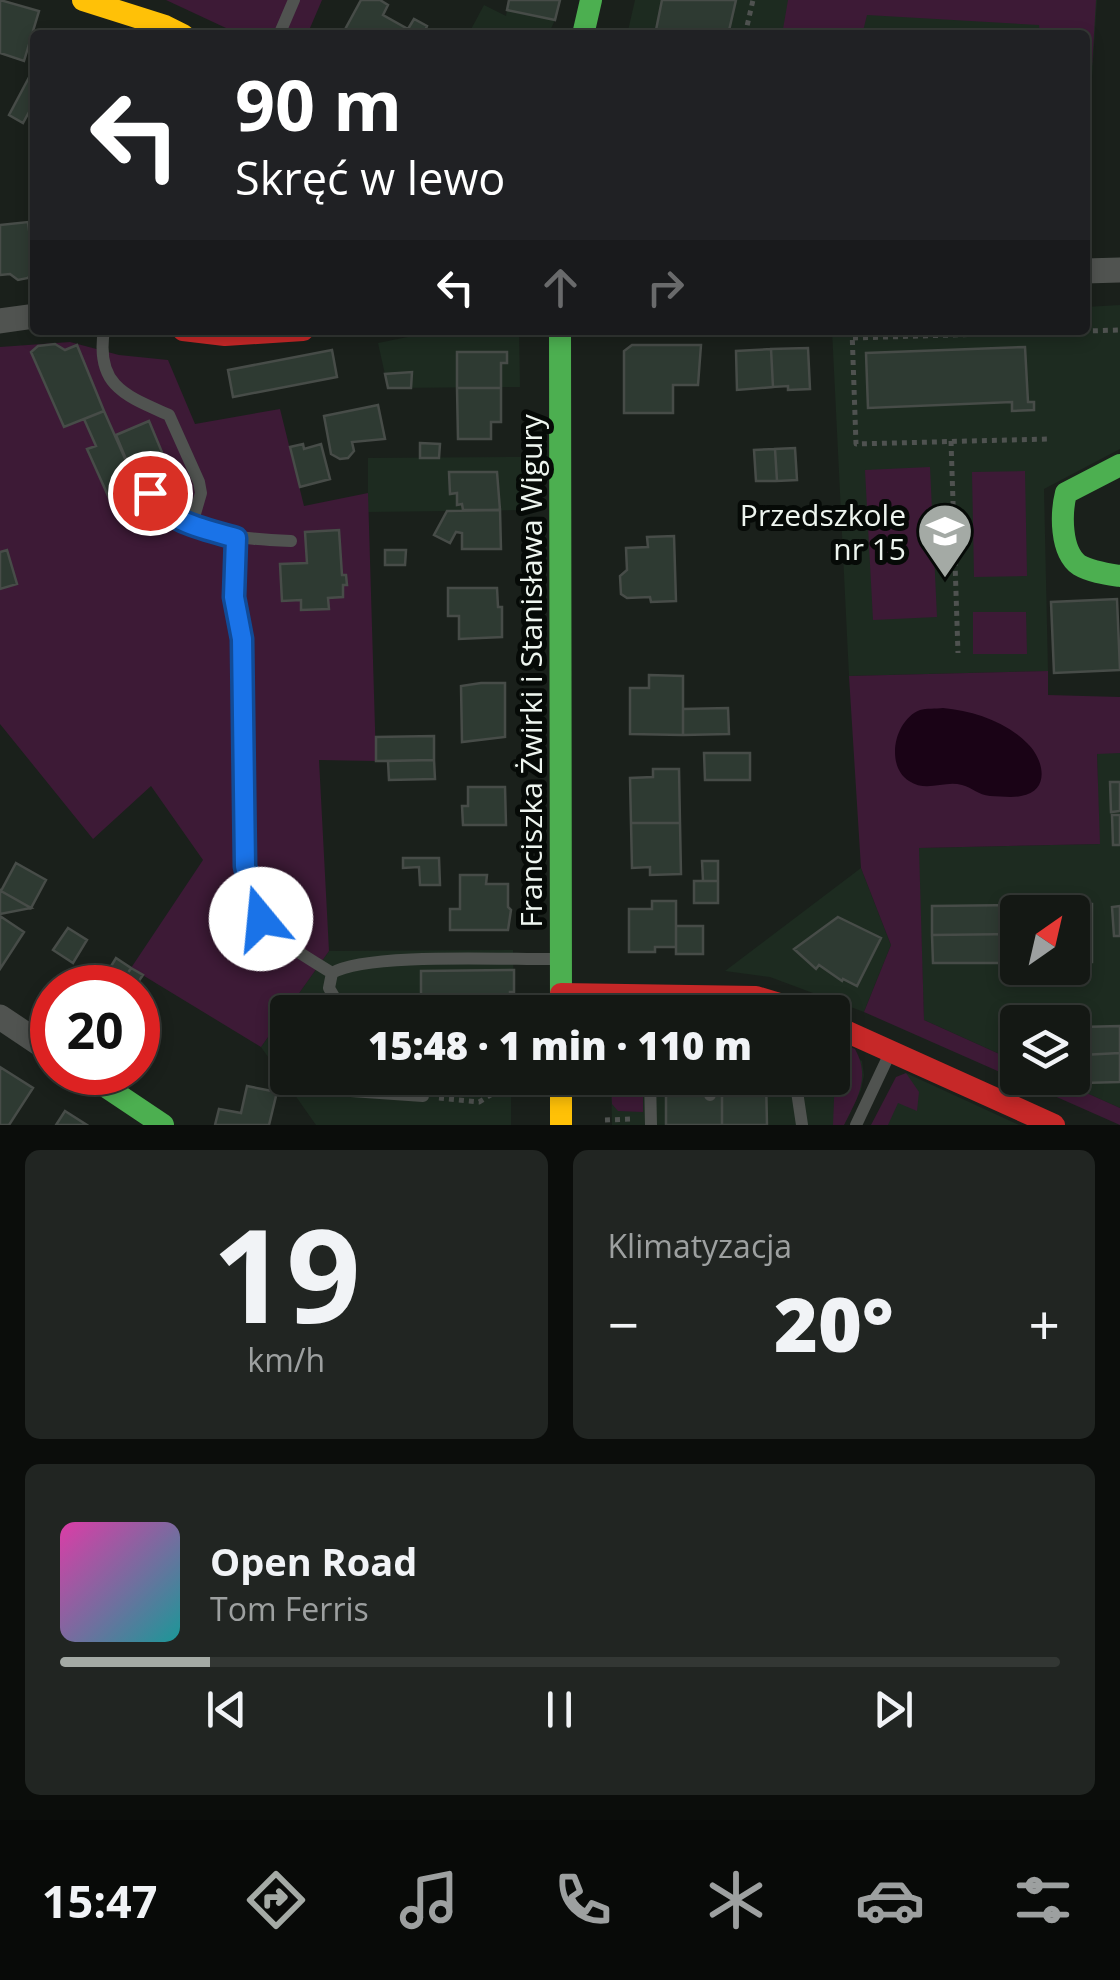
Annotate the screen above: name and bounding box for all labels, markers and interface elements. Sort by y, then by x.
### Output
text: 90 m [235,56,402,152]
icon: left [70,70,200,200]
text: Skręć w lewo [235,147,505,208]
icon: left [428,260,483,315]
icon: ahead [533,260,588,315]
icon: right [638,260,693,315]
street label: Franciszka Żwirki i Stanisława Wigury [510,413,551,928]
pin [108,451,193,536]
icon: arrive [123,466,178,521]
place label: Przedszkole nr 15 [740,494,906,569]
school or university icon: Przedszkole nr 15 [915,501,975,580]
position arrow [209,867,313,971]
north arrow [1000,895,1090,985]
map controls [1000,895,1090,1095]
speed limit sign: 20 [30,965,160,1095]
button: layers [1000,1005,1090,1095]
text: 15:48 · 1 min · 110 m [368,1019,752,1071]
text: 19 [212,1184,361,1361]
text: Klimatyzacja [608,1224,792,1267]
text: 20° [774,1272,894,1374]
text: − [608,1286,639,1361]
text: + [1029,1286,1060,1361]
text: km/h [247,1338,325,1381]
text: Open Road [210,1535,417,1587]
text: Tom Ferris [210,1587,369,1630]
icon: previous [199,1682,254,1737]
icon: pause [532,1682,587,1737]
icon: next [866,1682,921,1737]
icon: directions [241,1865,311,1935]
icon: music [394,1865,464,1935]
icon: phone [548,1865,618,1935]
icon: climate [701,1865,771,1935]
icon: car [855,1865,925,1935]
icon: filters [1008,1865,1078,1935]
text: 15:47 [42,1870,157,1931]

